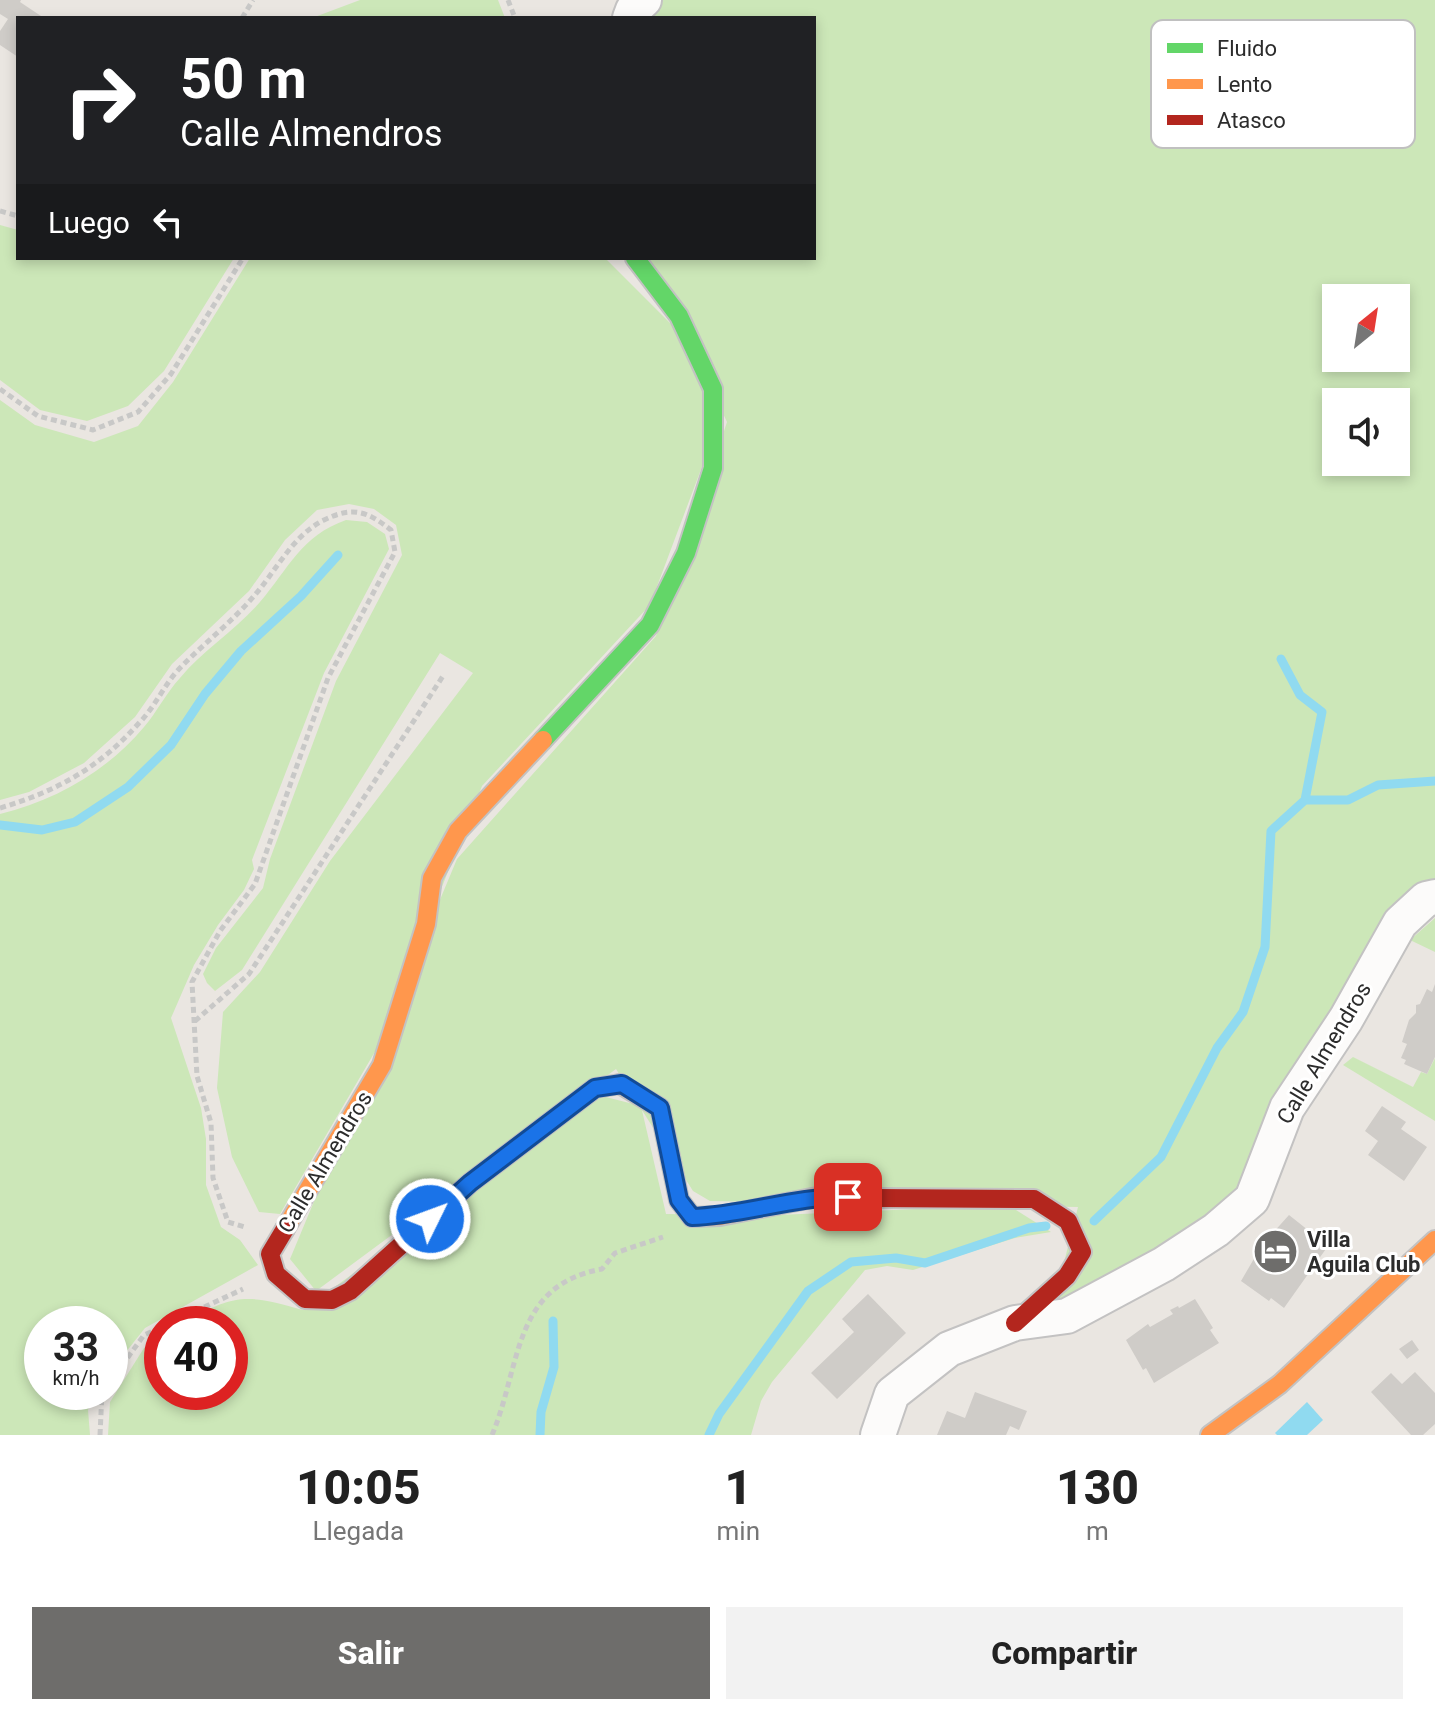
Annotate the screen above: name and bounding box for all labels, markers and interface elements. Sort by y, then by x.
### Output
legend [1151,20,1415,148]
text: Fluido [1217,36,1277,61]
text: 50 m [180,46,307,112]
icon: right [48,48,152,152]
text: Lento [1217,72,1272,97]
text: Atasco [1217,108,1286,133]
text: Calle Almendros [180,113,443,155]
icon: left [146,200,190,244]
text: Luego [48,205,130,240]
north arrow [1322,284,1410,372]
map controls [1322,284,1410,476]
button: sound [1322,388,1410,476]
street label: Calle Almendros [1272,978,1376,1128]
street label: Calle Almendros [273,1087,377,1237]
pin [814,1163,882,1231]
icon: arrive [826,1175,870,1219]
position arrow [388,1177,472,1261]
place label: Villa Aguila Club [1307,1227,1420,1277]
hotel icon: Villa Aguila Club [1252,1228,1300,1276]
speed limit sign: 40 [144,1306,248,1410]
text: 33 [53,1324,99,1371]
text: km/h [53,1366,99,1390]
text: 10:05 [296,1459,421,1516]
text: 1 [724,1459,752,1516]
text: 130 [1056,1459,1139,1516]
text: Llegada [312,1516,404,1546]
text: min [717,1516,760,1546]
text: m [1086,1516,1109,1546]
button: Salir [32,1607,710,1699]
button: Compartir [726,1607,1403,1699]

